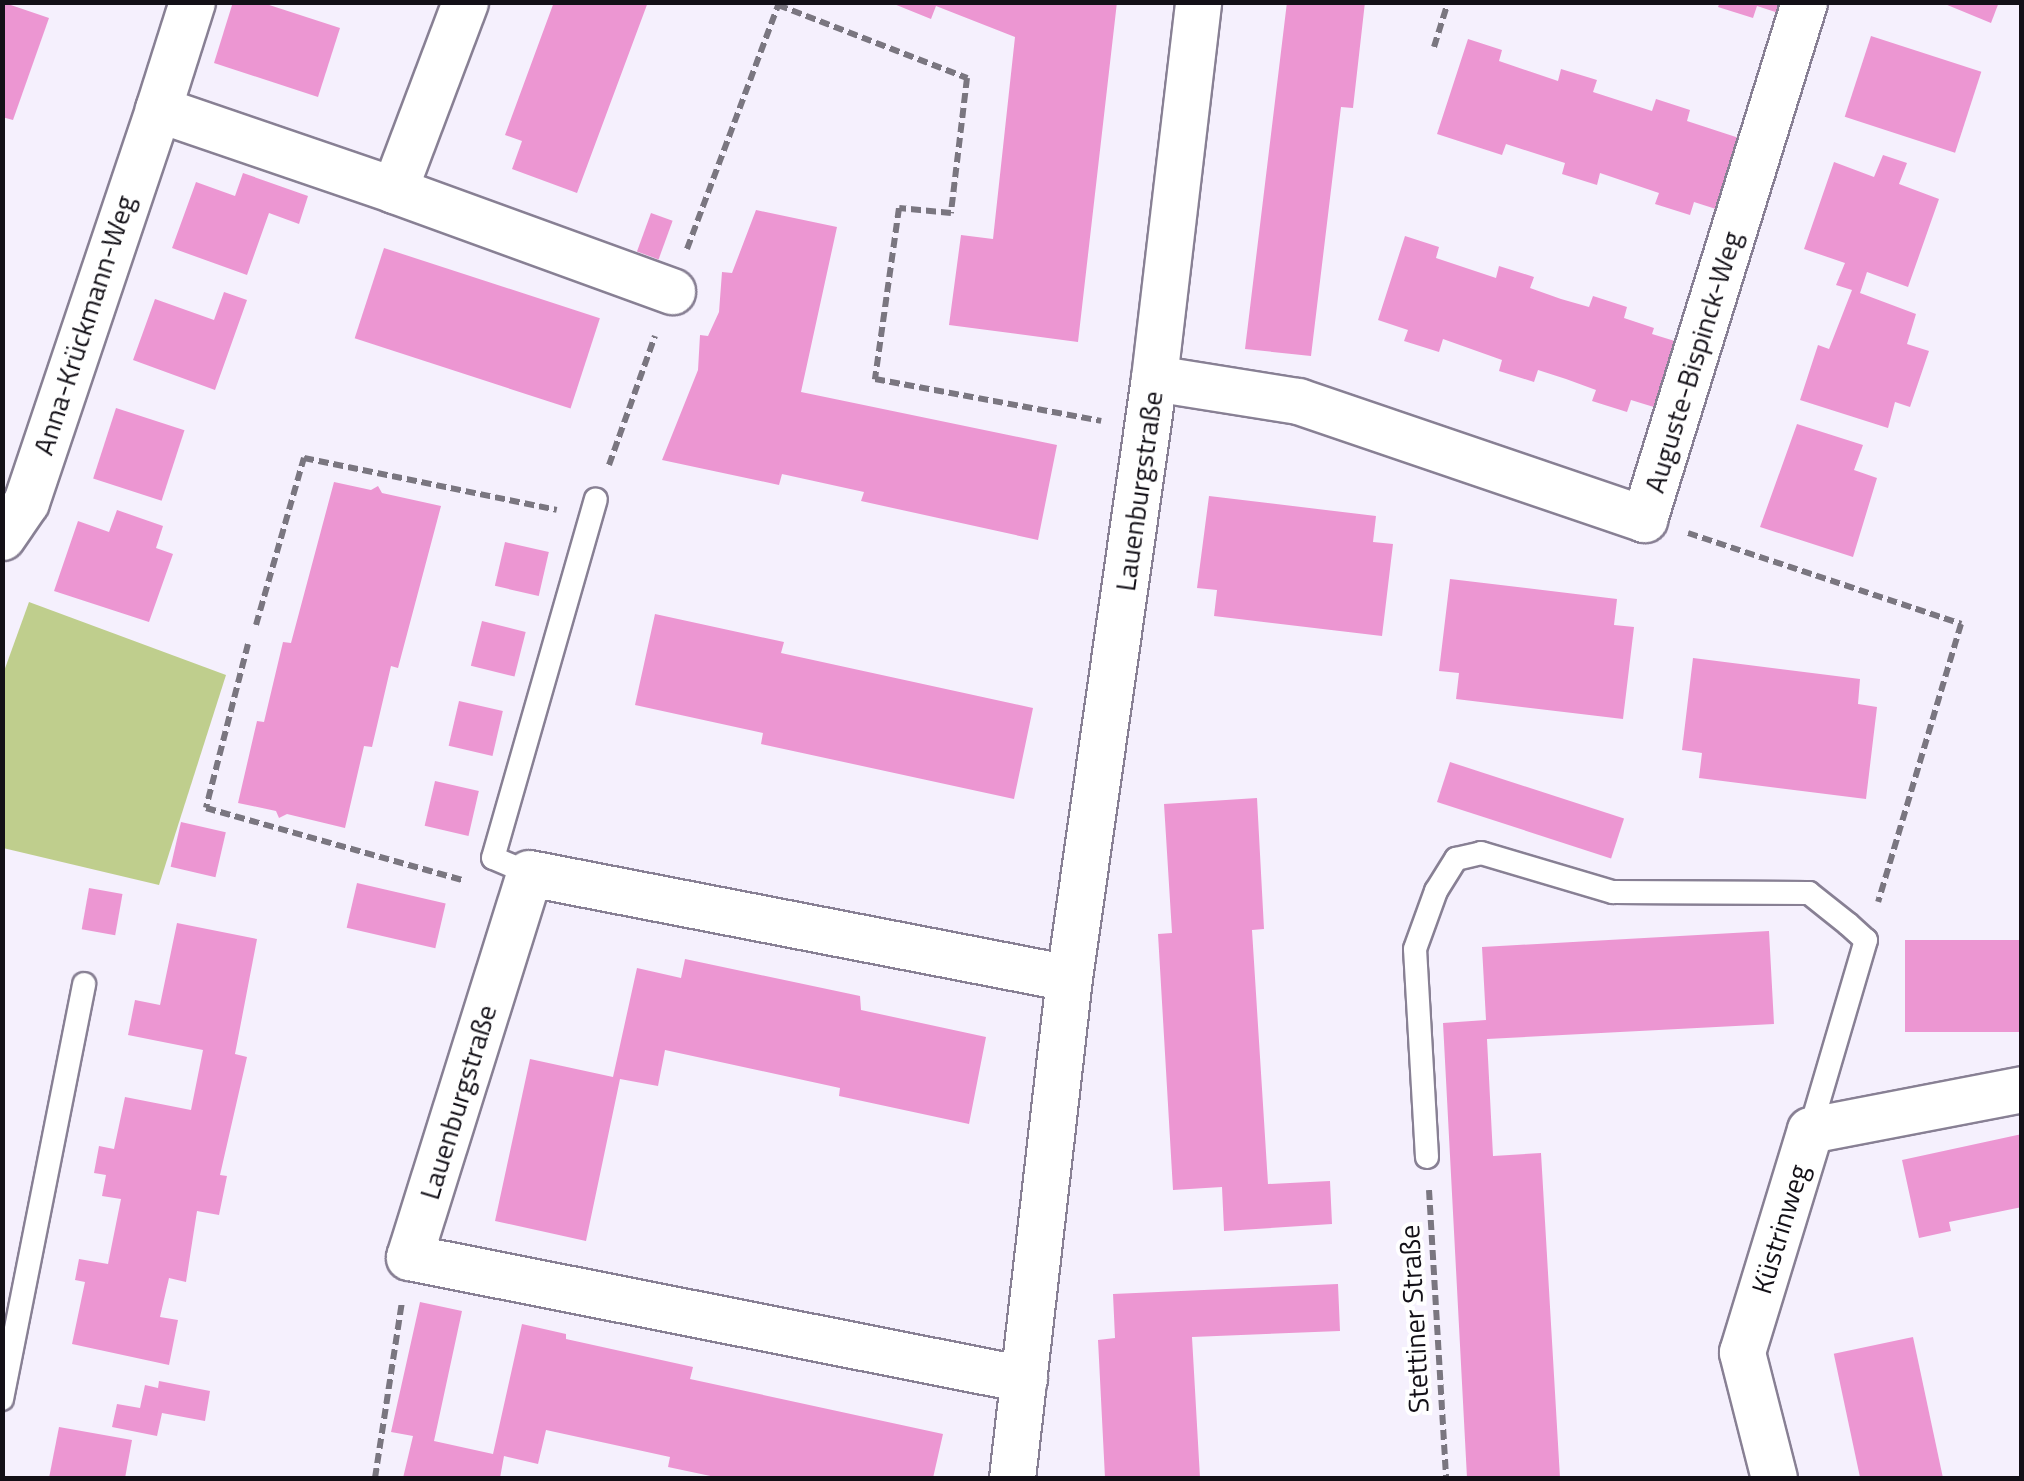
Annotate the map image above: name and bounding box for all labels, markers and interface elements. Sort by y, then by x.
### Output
street label: Anna-Krückmann-Weg [26,191,142,459]
street label: Auguste-Bispinck-Weg [1637,227,1749,497]
street label: Lauenburgstraße [1108,389,1170,593]
street label: Lauenburgstraße [412,1001,504,1203]
street label: Küstrinweg [1744,1160,1816,1298]
street label: Stettiner Straße [1392,1224,1436,1414]

